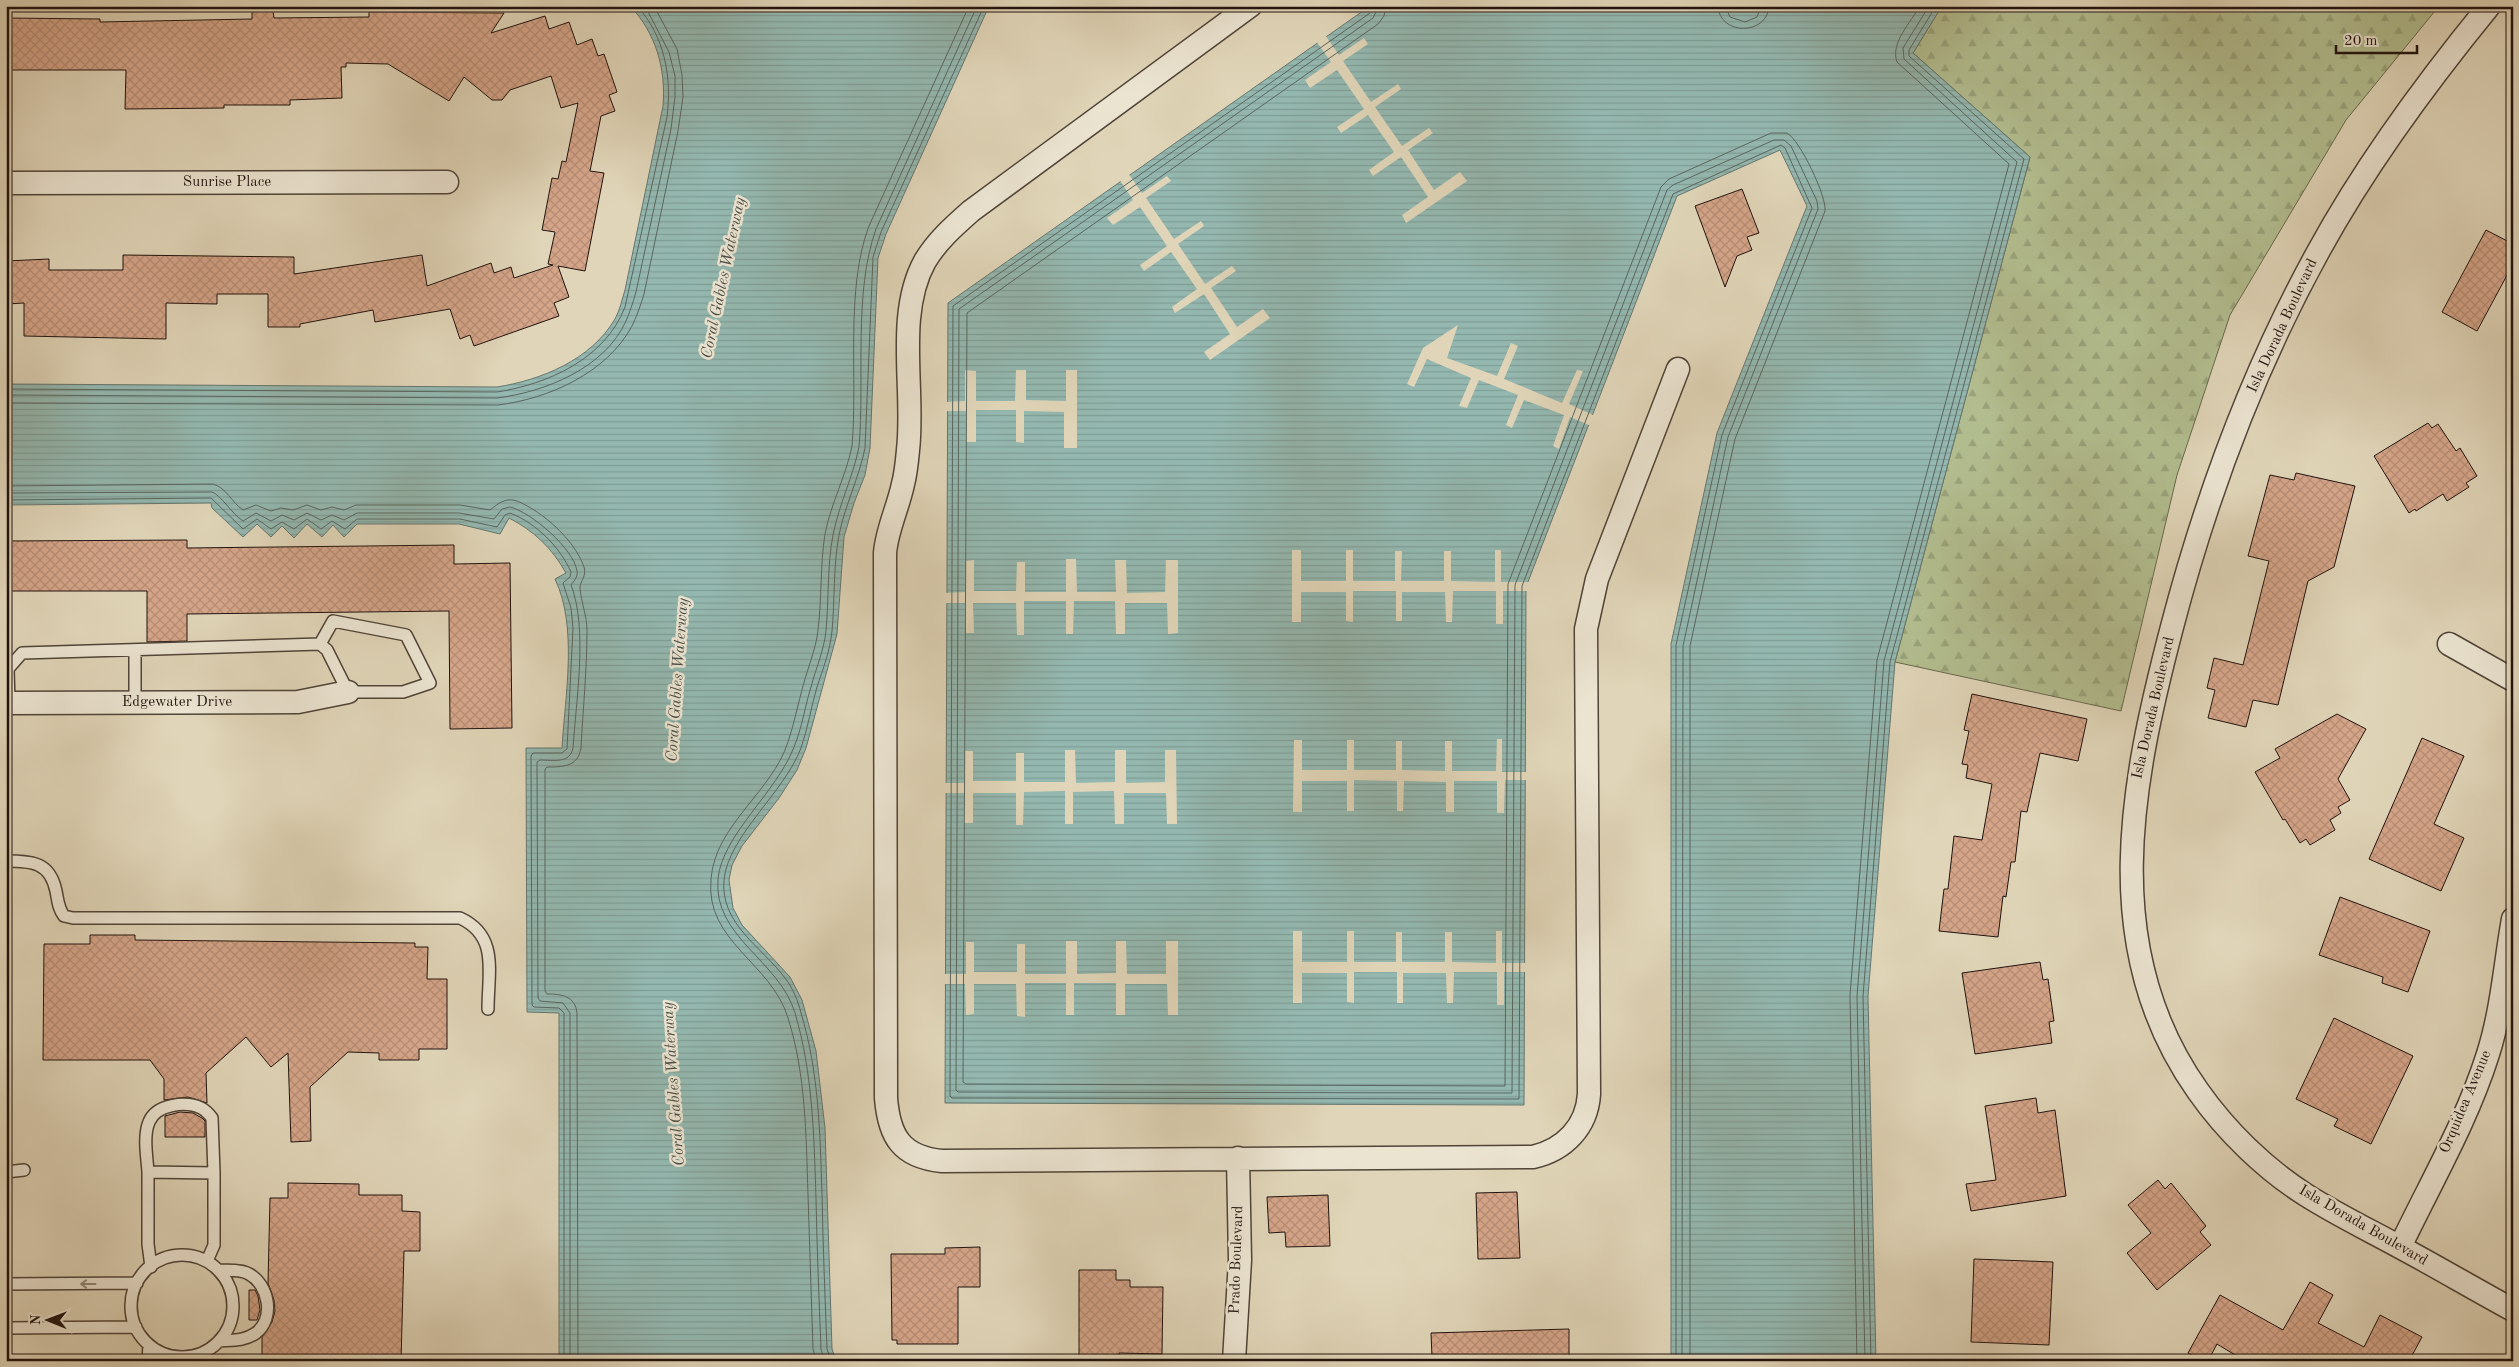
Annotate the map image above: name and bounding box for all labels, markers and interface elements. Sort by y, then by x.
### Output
scale bar [2336,22,2418,54]
text: 20 m [2344,34,2378,49]
street label: Sunrise Place [183,175,271,190]
water label: Coral Gables Waterway [699,195,749,360]
street label: Isla Dorada Boulevard [2245,257,2321,395]
water label: Coral Gables Waterway [664,597,692,763]
street label: Isla Dorada Boulevard [2130,635,2178,781]
street label: Edgewater Drive [122,695,232,710]
water label: Coral Gables Waterway [660,1001,688,1167]
street label: Orquidea Avenue [2438,1048,2494,1156]
street label: Isla Dorada Boulevard [2296,1183,2430,1269]
street label: Prado Boulevard [1228,1205,1246,1315]
one-way arrow [80,1279,96,1288]
north arrow [22,1294,72,1344]
text: N [29,1314,43,1325]

